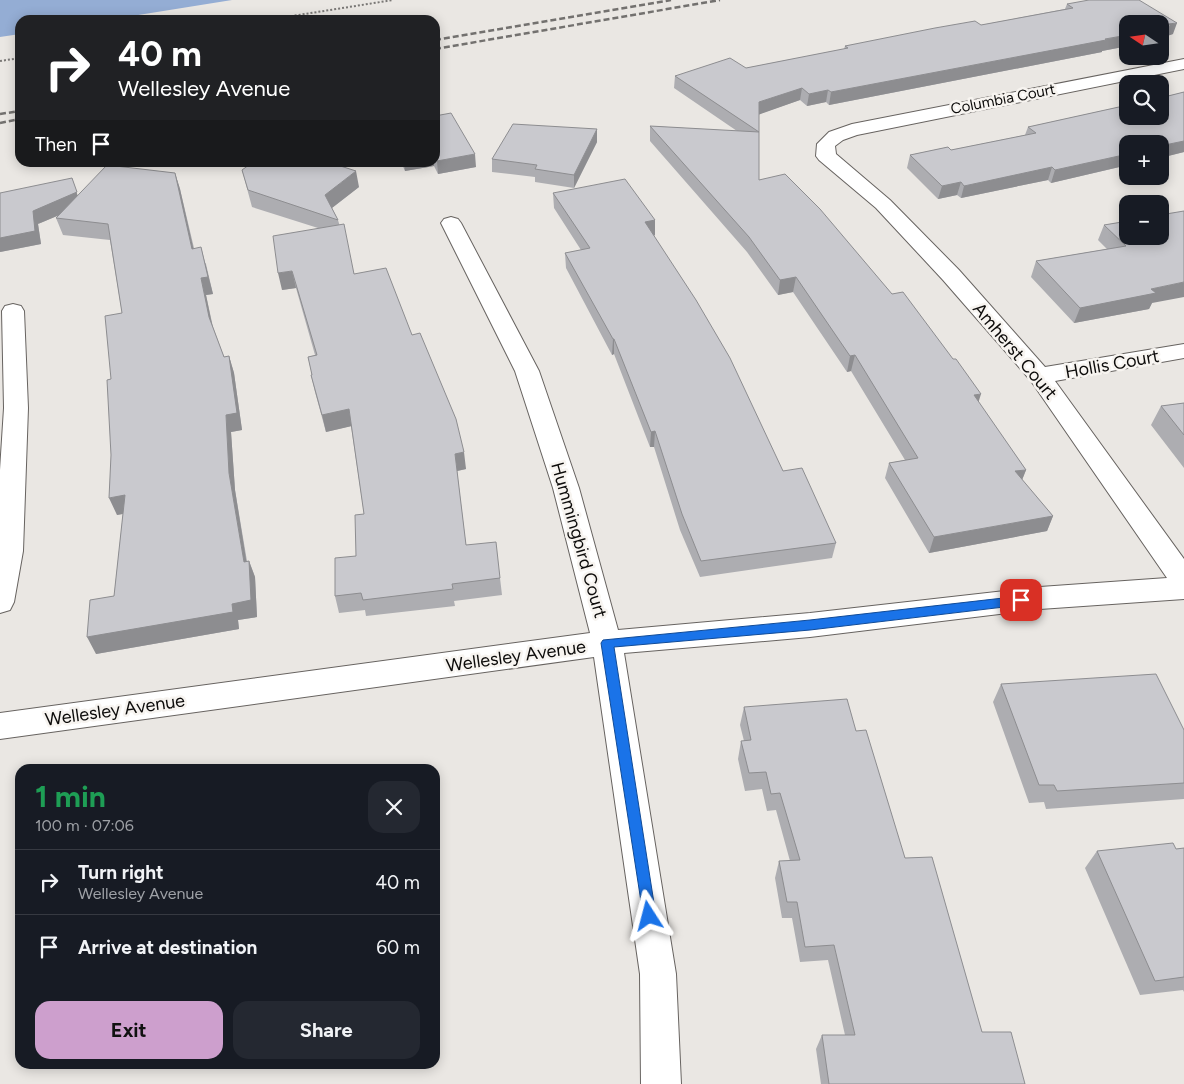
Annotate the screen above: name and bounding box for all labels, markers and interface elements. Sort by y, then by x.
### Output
north arrow [1119,15,1169,65]
map controls [1119,15,1169,245]
text: 40 m [118,33,202,75]
icon: right [35,35,100,100]
text: Wellesley Avenue [118,75,290,102]
button: search [1119,75,1169,125]
street label: Columbia Court [949,80,1057,118]
icon: arrive [87,130,115,158]
text: Then [35,133,77,156]
button: + [1119,135,1169,185]
button: − [1119,195,1169,245]
street label: Amherst Court [968,298,1062,404]
street label: Hollis Court [1063,345,1161,383]
street label: Hummingbird Court [546,460,612,621]
pin [1000,579,1042,621]
icon: arrive [1007,586,1035,614]
street label: Wellesley Avenue [445,635,587,677]
street label: Wellesley Avenue [44,689,186,731]
text: 1 min [35,778,106,815]
button: close [368,781,420,833]
text: 100 m · 07:06 [35,816,134,835]
text: Turn right [78,861,164,884]
icon: right [35,868,63,896]
text: 40 m [375,871,420,894]
text: Wellesley Avenue [78,884,203,903]
position arrow [622,889,674,941]
icon: arrive [35,933,63,961]
text: Arrive at destination [78,936,257,959]
text: 60 m [376,936,420,959]
button: Exit [35,1001,223,1059]
button: Share [233,1001,420,1059]

